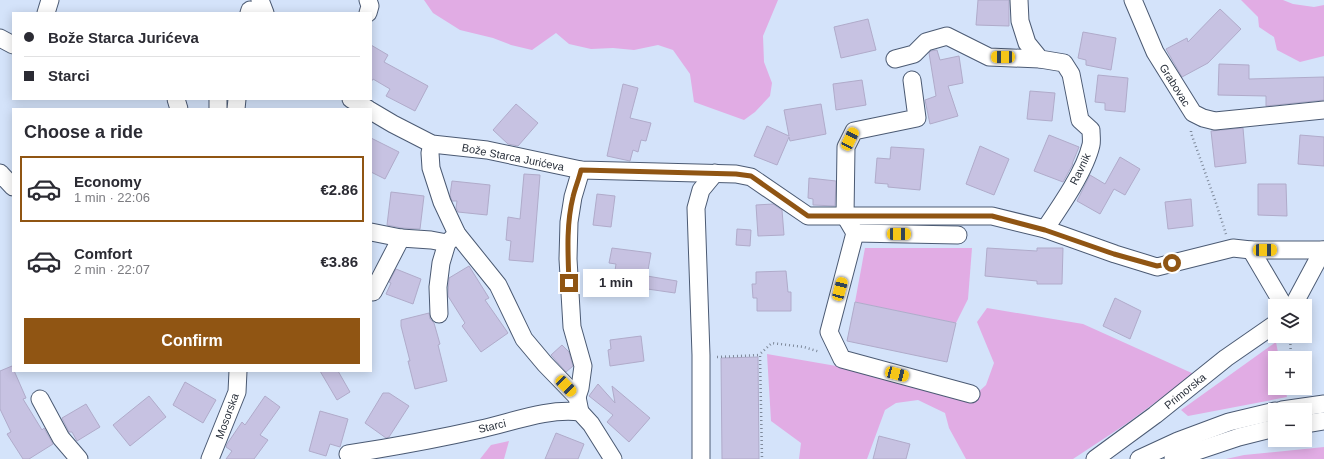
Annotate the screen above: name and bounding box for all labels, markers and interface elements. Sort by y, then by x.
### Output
text: Bože Starca Jurićeva [48,29,199,46]
car [991,51,1015,63]
street label: Grabovac [1157,62,1193,109]
text: Starci [48,67,90,84]
text: Choose a ride [24,122,143,142]
car [839,126,861,152]
street label: Bože Starca Jurićeva [461,141,566,173]
street label: Ravnik [1067,151,1093,187]
icon: car [26,171,62,207]
text: Economy [74,173,142,190]
text: €2.86 [320,181,358,198]
text: 1 min · 22:06 [74,190,150,205]
car [887,228,911,240]
icon: car [26,243,62,279]
car [1253,244,1277,256]
text: Comfort [74,245,132,262]
text: €3.86 [320,253,358,270]
route start [1163,254,1181,272]
text: 2 min · 22:07 [74,262,150,277]
callout: 1 min [583,269,649,297]
route end [560,274,578,292]
text: 1 min [599,275,633,290]
car [831,276,849,302]
map controls [1268,299,1312,447]
button: layers [1268,299,1312,343]
button: Confirm [24,318,360,364]
button: + [1268,351,1312,395]
car [884,365,910,383]
street label: Primorska [1162,370,1209,411]
car [553,373,579,399]
street label: Mosorska [213,391,241,440]
button: − [1268,403,1312,447]
street label: Starci [477,417,507,435]

